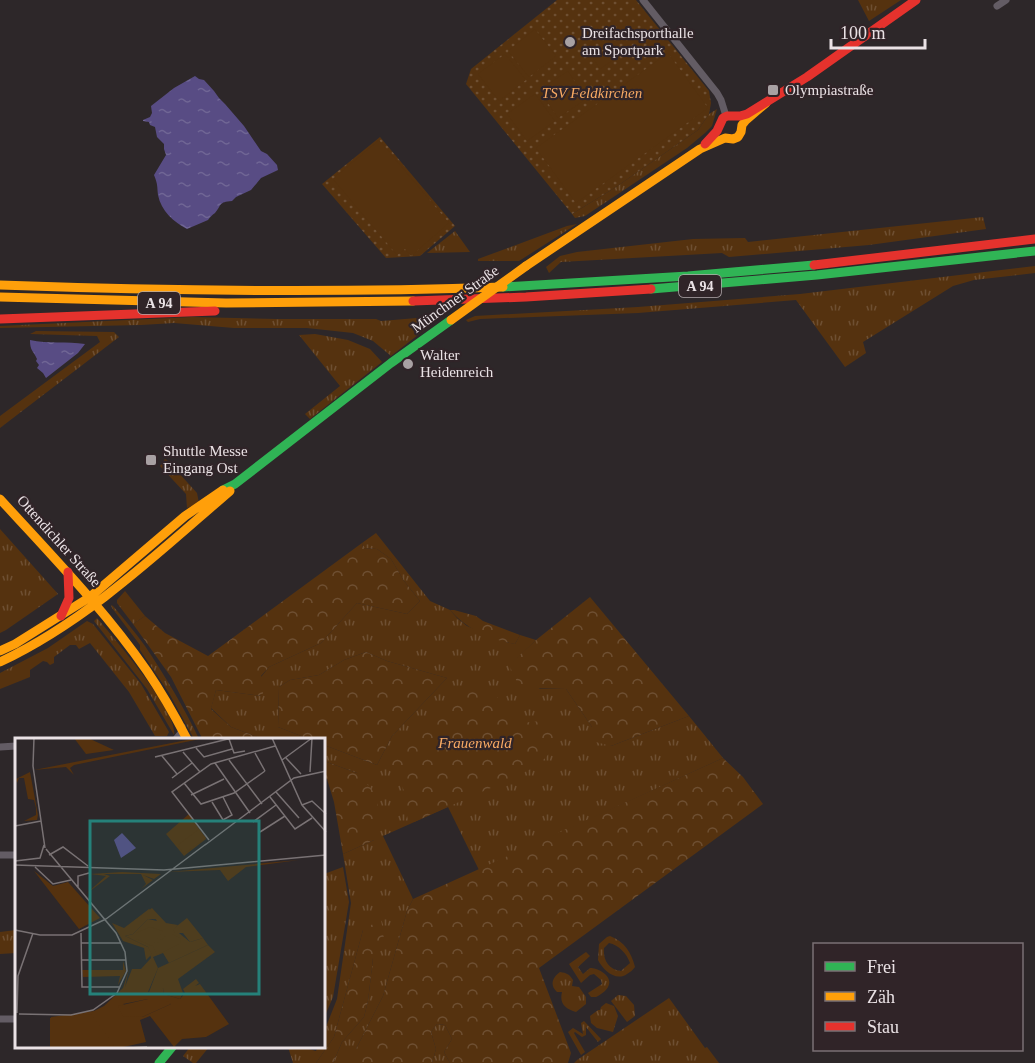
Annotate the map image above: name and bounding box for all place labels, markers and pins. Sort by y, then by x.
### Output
place label: Dreifachsporthalle am Sportpark [582,25,694,58]
marker: Dreifachsporthalle am Sportpark [563,35,577,49]
place label: Olympiastraße [785,82,874,98]
marker: Olympiastraße [766,83,780,97]
place label: Walter Heidenreich [420,347,494,380]
marker: Walter Heidenreich [401,357,415,371]
place label: Shuttle Messe Eingang Ost [163,443,248,476]
marker: Shuttle Messe Eingang Ost [144,453,158,467]

